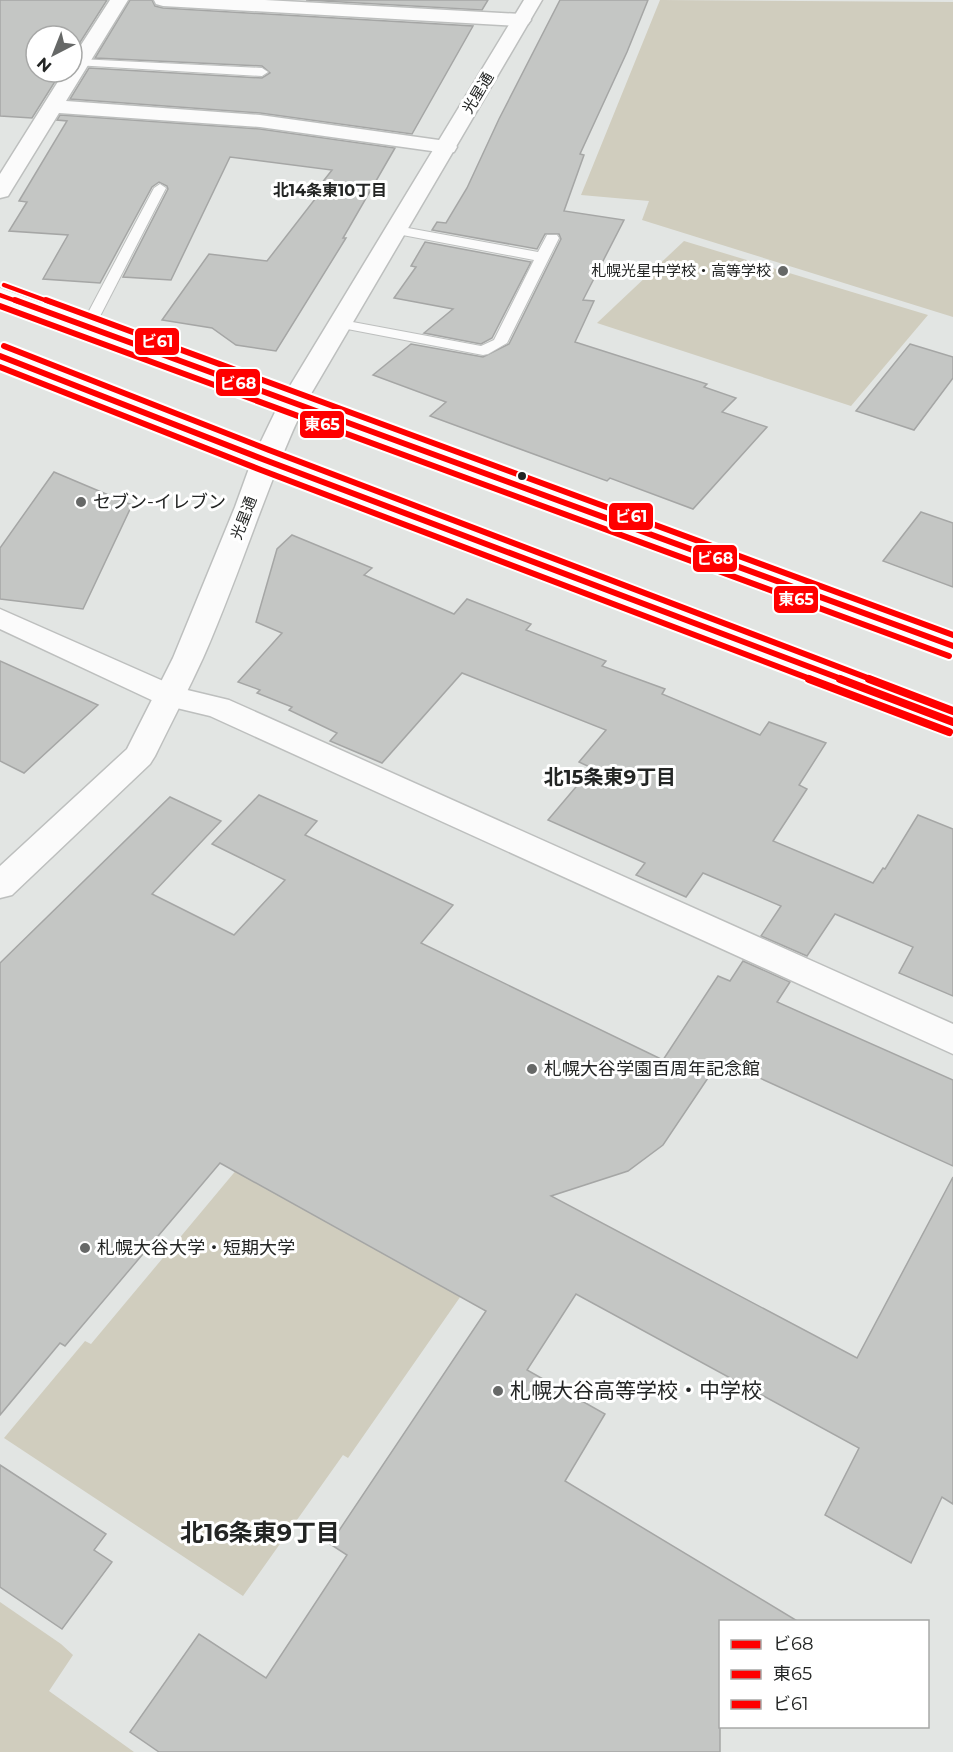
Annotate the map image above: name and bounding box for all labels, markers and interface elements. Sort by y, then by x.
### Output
north arrow [24,24,84,84]
text: N [33,53,55,76]
street label: 光星通 [458,69,497,117]
district label: 北14条東10丁目 [273,181,387,200]
place label: 札幌光星中学校・高等学校 [591,261,771,280]
marker: 札幌光星中学校・高等学校 [776,264,790,278]
line badge: ビ61 [134,327,180,356]
text: ビ61 [141,332,173,351]
line badge: ビ68 [215,368,261,397]
text: ビ68 [220,374,256,393]
line badge: 東65 [299,410,345,439]
text: 東65 [304,415,340,434]
unlabelled marker [516,470,528,482]
place label: セブン-イレブン [93,491,226,513]
street label: 光星通 [227,493,260,542]
marker: セブン-イレブン [74,495,88,509]
line badge: ビ61 [608,502,654,531]
text: ビ61 [615,507,647,526]
line badge: ビ68 [692,544,738,573]
text: ビ68 [697,549,733,568]
line badge: 東65 [773,585,819,614]
text: 東65 [778,590,814,609]
district label: 北15条東9丁目 [544,765,676,789]
place label: 札幌大谷学園百周年記念館 [544,1058,760,1080]
marker: 札幌大谷学園百周年記念館 [525,1062,539,1076]
place label: 札幌大谷大学・短期大学 [97,1237,295,1259]
marker: 札幌大谷大学・短期大学 [78,1241,92,1255]
place label: 札幌大谷高等学校・中学校 [510,1378,762,1403]
marker: 札幌大谷高等学校・中学校 [491,1384,505,1398]
district label: 北16条東9丁目 [180,1518,340,1547]
legend [719,1620,929,1728]
text: ビ68 [773,1633,813,1655]
text: 東65 [773,1663,812,1685]
text: ビ61 [773,1693,808,1715]

